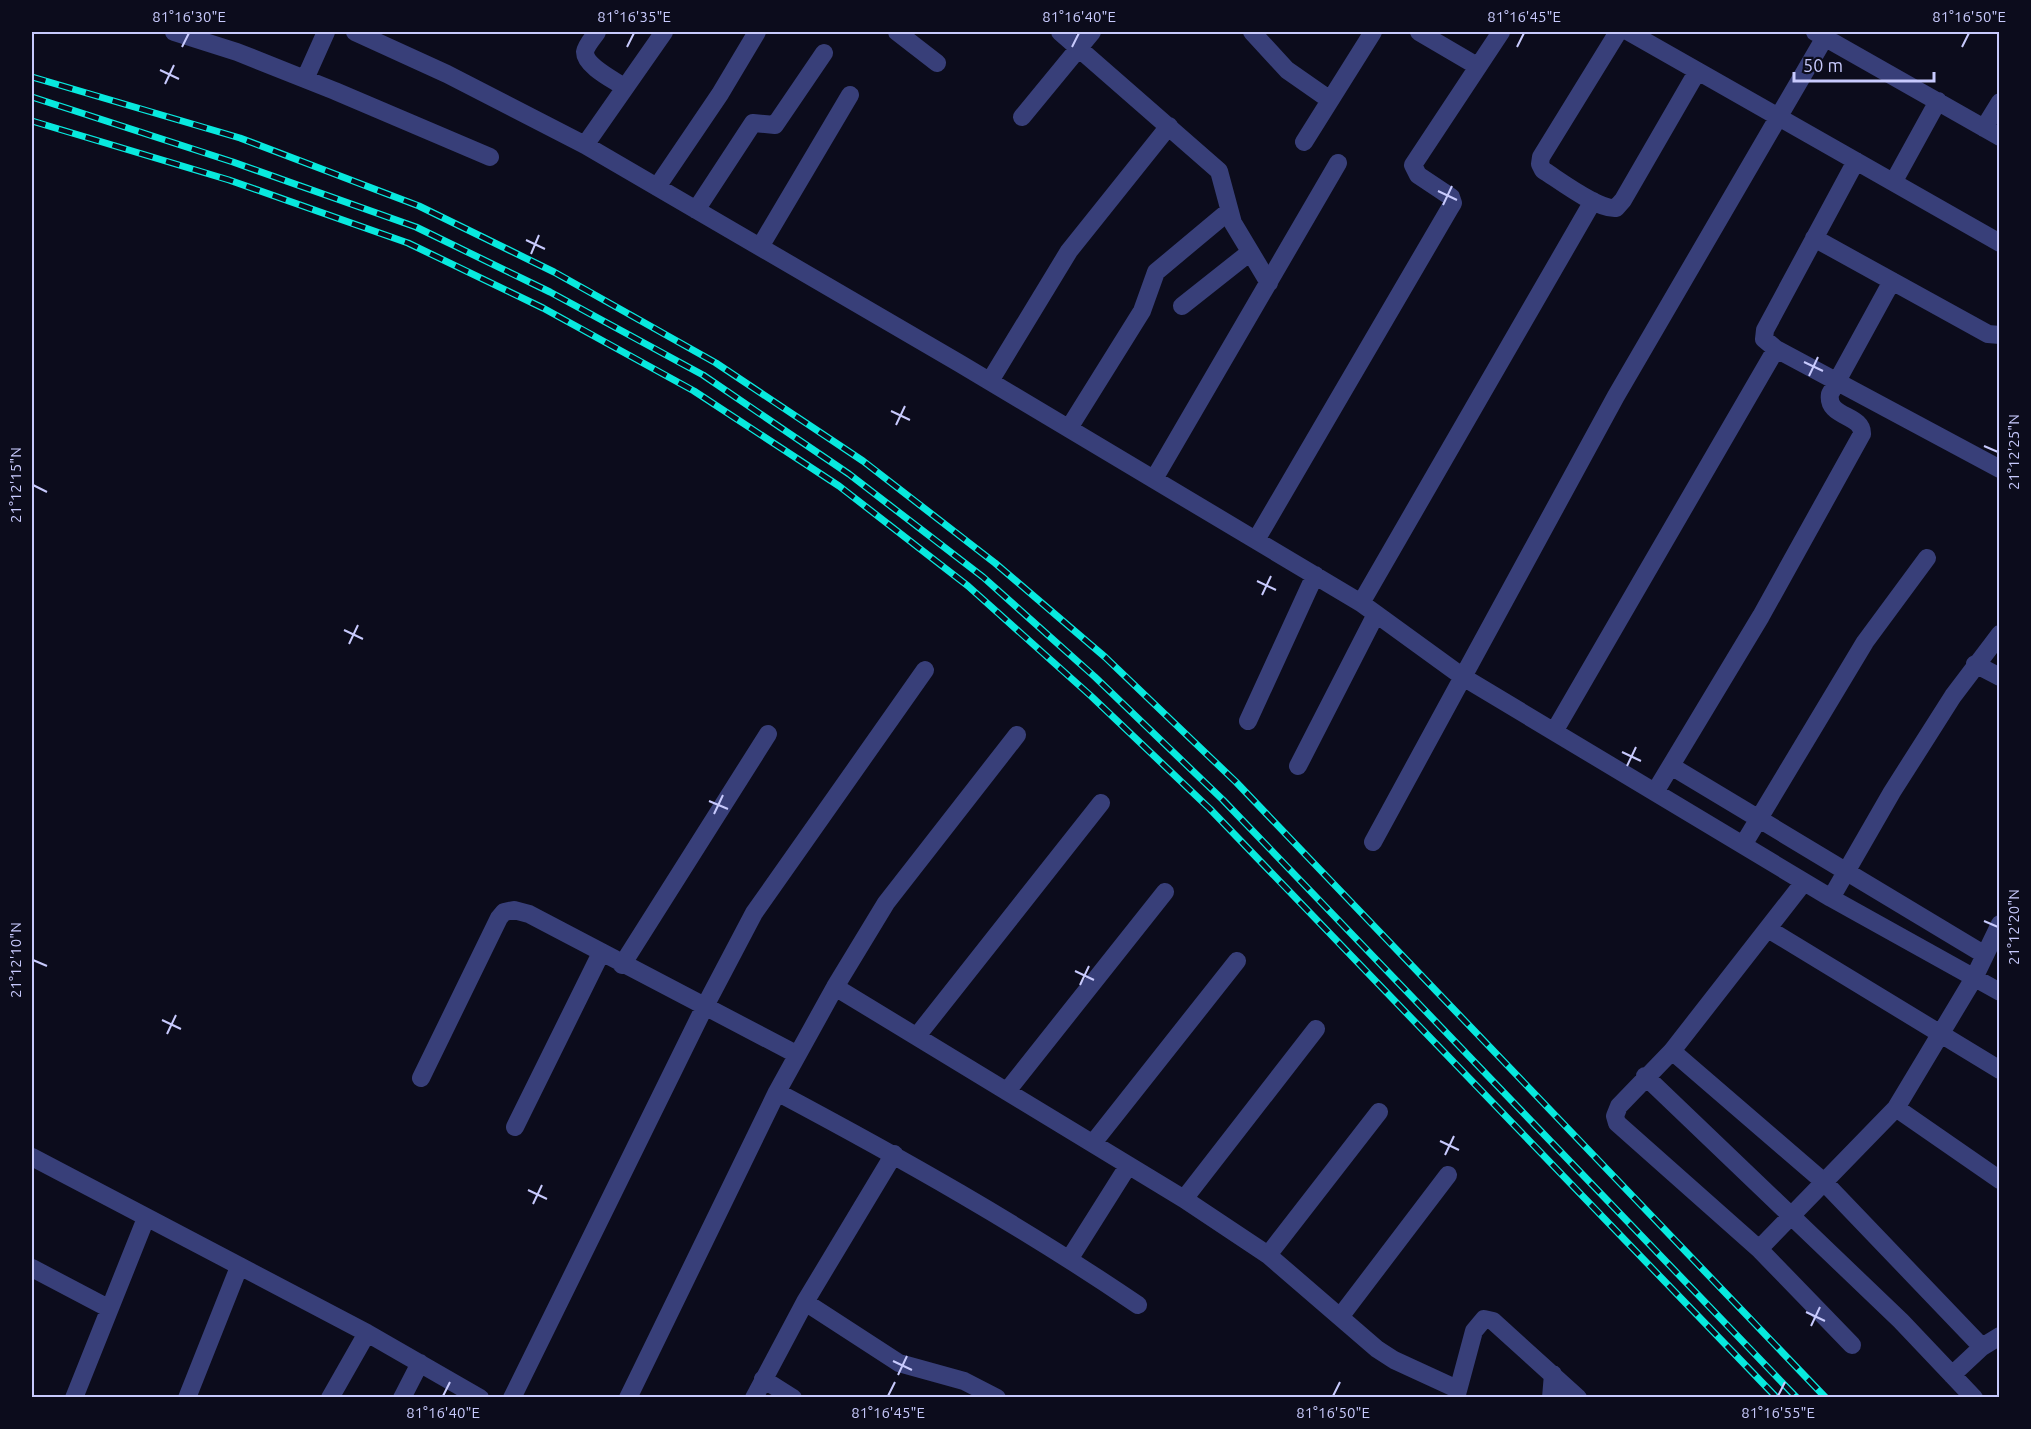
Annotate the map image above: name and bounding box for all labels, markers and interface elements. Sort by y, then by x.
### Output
text: 81°16'30"E [152,8,226,25]
text: 81°16'35"E [597,8,671,25]
text: 81°16'40"E [1042,8,1116,25]
text: 81°16'45"E [1487,8,1561,25]
text: 81°16'50"E [1932,8,2006,25]
scale bar [1794,45,1934,83]
text: 50 m [1803,55,1843,75]
text: 21°12'25"N [2005,414,2022,490]
text: 21°12'15"N [7,447,24,523]
text: 21°12'20"N [2005,889,2022,965]
text: 21°12'10"N [7,922,24,998]
text: 81°16'40"E [406,1404,480,1421]
text: 81°16'45"E [851,1404,925,1421]
text: 81°16'50"E [1296,1404,1370,1421]
text: 81°16'55"E [1741,1404,1815,1421]

